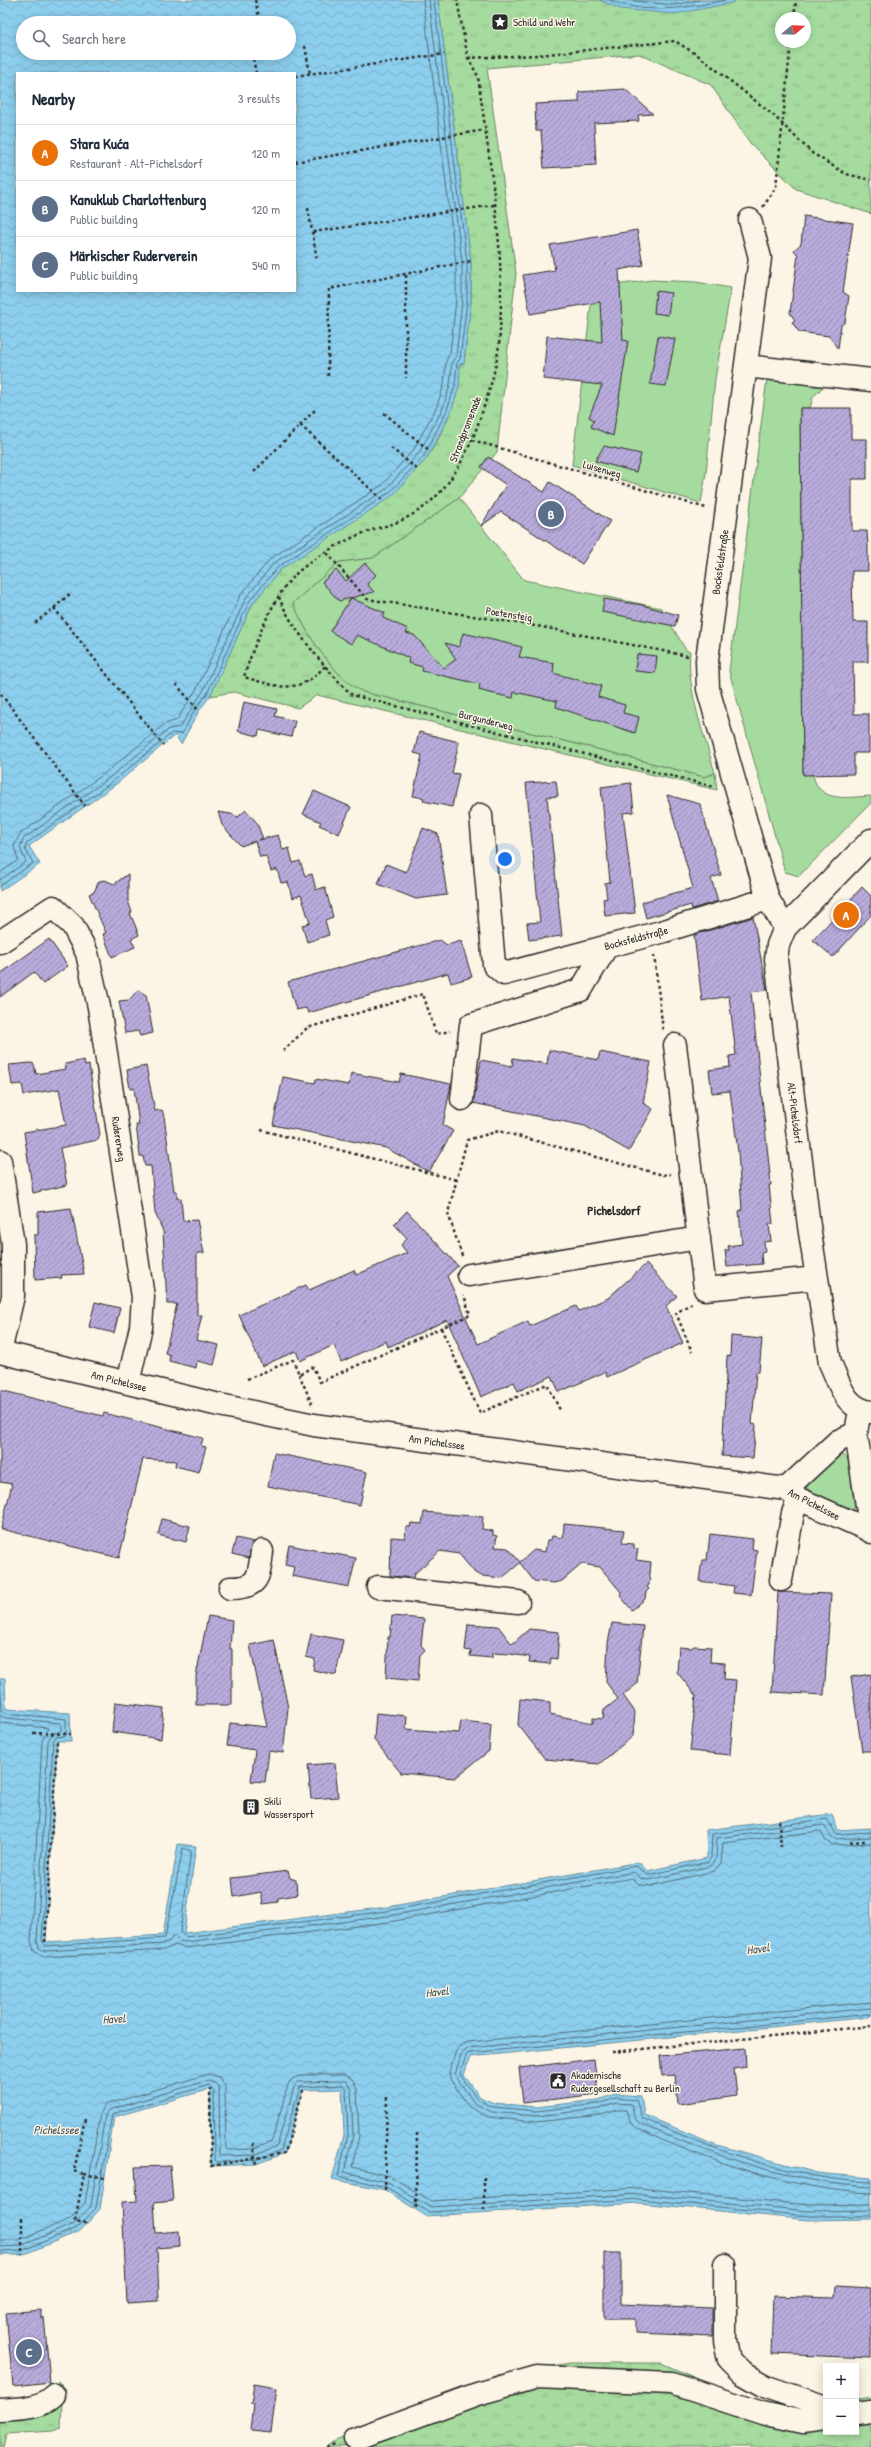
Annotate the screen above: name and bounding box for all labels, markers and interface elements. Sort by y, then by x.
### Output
place icon: Schild und Wehr [490,12,510,32]
north arrow [775,12,811,48]
place label: Schild und Wehr [513,15,576,29]
search box [16,16,296,60]
icon: search [30,27,52,49]
text: Search here [62,28,126,49]
text: Nearby [32,87,75,110]
text: 3 results [238,89,280,107]
text: Stara Kuća [70,133,129,154]
text: A [42,144,48,162]
text: 120 m [252,144,280,162]
text: Restaurant · Alt-Pichelsdorf [70,154,203,172]
text: Kanuklub Charlottenburg [70,189,206,210]
text: B [42,200,48,218]
text: 120 m [252,200,280,218]
text: Public building [70,210,138,228]
text: Märkischer Ruderverein [70,245,198,266]
text: C [41,256,49,274]
text: 540 m [252,256,280,274]
text: Public building [70,266,138,284]
street label: Strandpromenade [446,393,484,464]
street label: Luisenweg [581,457,623,481]
pin: B [538,499,564,529]
street label: Bocksfeldstraße [709,528,732,595]
street label: Poetensteig [485,603,533,625]
street label: Burgunderweg [457,706,515,734]
your location [495,849,515,869]
pin: A [833,900,859,930]
street label: Bocksfeldstraße [603,923,670,953]
street label: Alt-Pichelsdorf [784,1082,806,1144]
street label: Rudererweg [109,1116,129,1163]
district label: Pichelsdorf [587,1201,641,1219]
street label: Am Pichelssee [90,1367,149,1395]
street label: Am Pichelssee [408,1431,467,1453]
street label: Am Pichelssee [786,1485,843,1523]
place label: Skili Wassersport [264,1794,314,1821]
building icon: Skili Wassersport [241,1797,261,1817]
water label: Havel [745,1938,771,1959]
water label: Havel [425,1982,450,2001]
water label: Havel [102,2009,127,2028]
place label: Akademische Rudergesellschaft zu Berlin [571,2068,680,2095]
public building icon: Akademische Rudergesellschaft zu Berlin [548,2071,568,2091]
water label: Pichelssee [34,2121,80,2138]
pin: C [16,2337,42,2367]
map controls [823,2363,859,2435]
button: + [823,2363,859,2399]
button: − [823,2399,859,2435]

